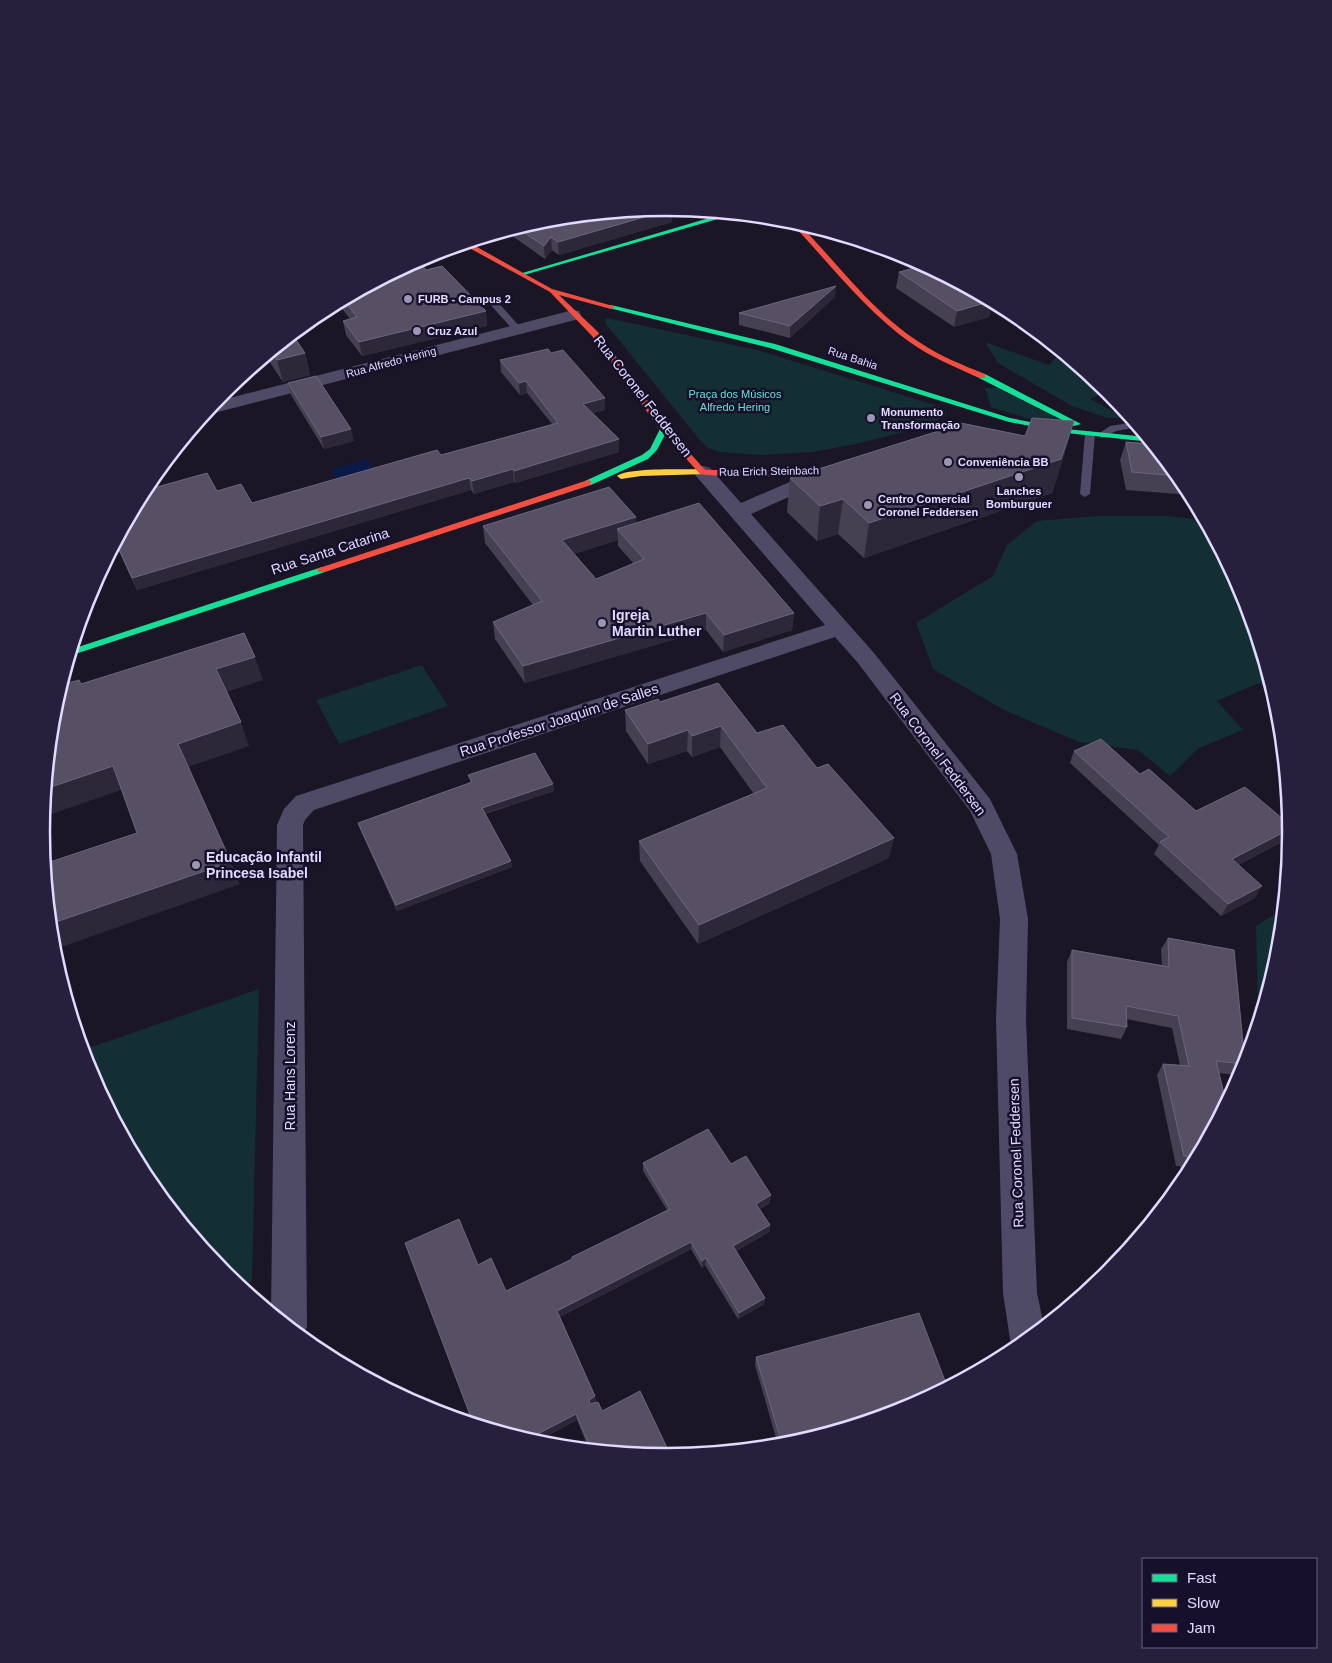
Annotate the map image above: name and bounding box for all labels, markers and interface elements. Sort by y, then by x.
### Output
marker: FURB - Campus 2 [402,293,414,305]
place label: FURB - Campus 2 [418,293,511,305]
marker: Cruz Azul [411,325,423,337]
place label: Cruz Azul [427,325,477,337]
street label: Rua Coronel Feddersen [591,332,695,460]
street label: Rua Alfredo Hering [345,344,437,380]
street label: Rua Bahia [827,344,880,372]
park label: Praça dos Músicos Alfredo Hering [689,388,782,413]
place label: Monumento Transformação [881,406,960,431]
marker: Monumento Transformação [865,412,877,424]
marker: Conveniência BB [942,456,954,468]
place label: Conveniência BB [958,456,1049,468]
street label: Rua Erich Steinbach [719,464,819,478]
marker: Lanches Bomburguer [1013,471,1025,483]
place label: Lanches Bomburguer [986,485,1053,510]
place label: Centro Comercial Coronel Feddersen [878,493,979,518]
marker: Centro Comercial Coronel Feddersen [862,499,874,511]
street label: Rua Santa Catarina [269,524,391,578]
place label: Igreja Martin Luther [612,607,702,639]
marker: Igreja Martin Luther [596,617,608,629]
street label: Rua Professor Joaquim de Salles [458,680,660,760]
street label: Rua Coronel Feddersen [887,690,989,818]
place label: Educação Infantil Princesa Isabel [206,849,322,881]
marker: Educação Infantil Princesa Isabel [190,859,202,871]
street label: Rua Hans Lorenz [282,1022,298,1130]
street label: Rua Coronel Feddersen [1005,1078,1027,1228]
legend [1142,1558,1317,1648]
text: Fast [1187,1569,1217,1586]
text: Slow [1187,1594,1220,1611]
text: Jam [1187,1619,1215,1636]

